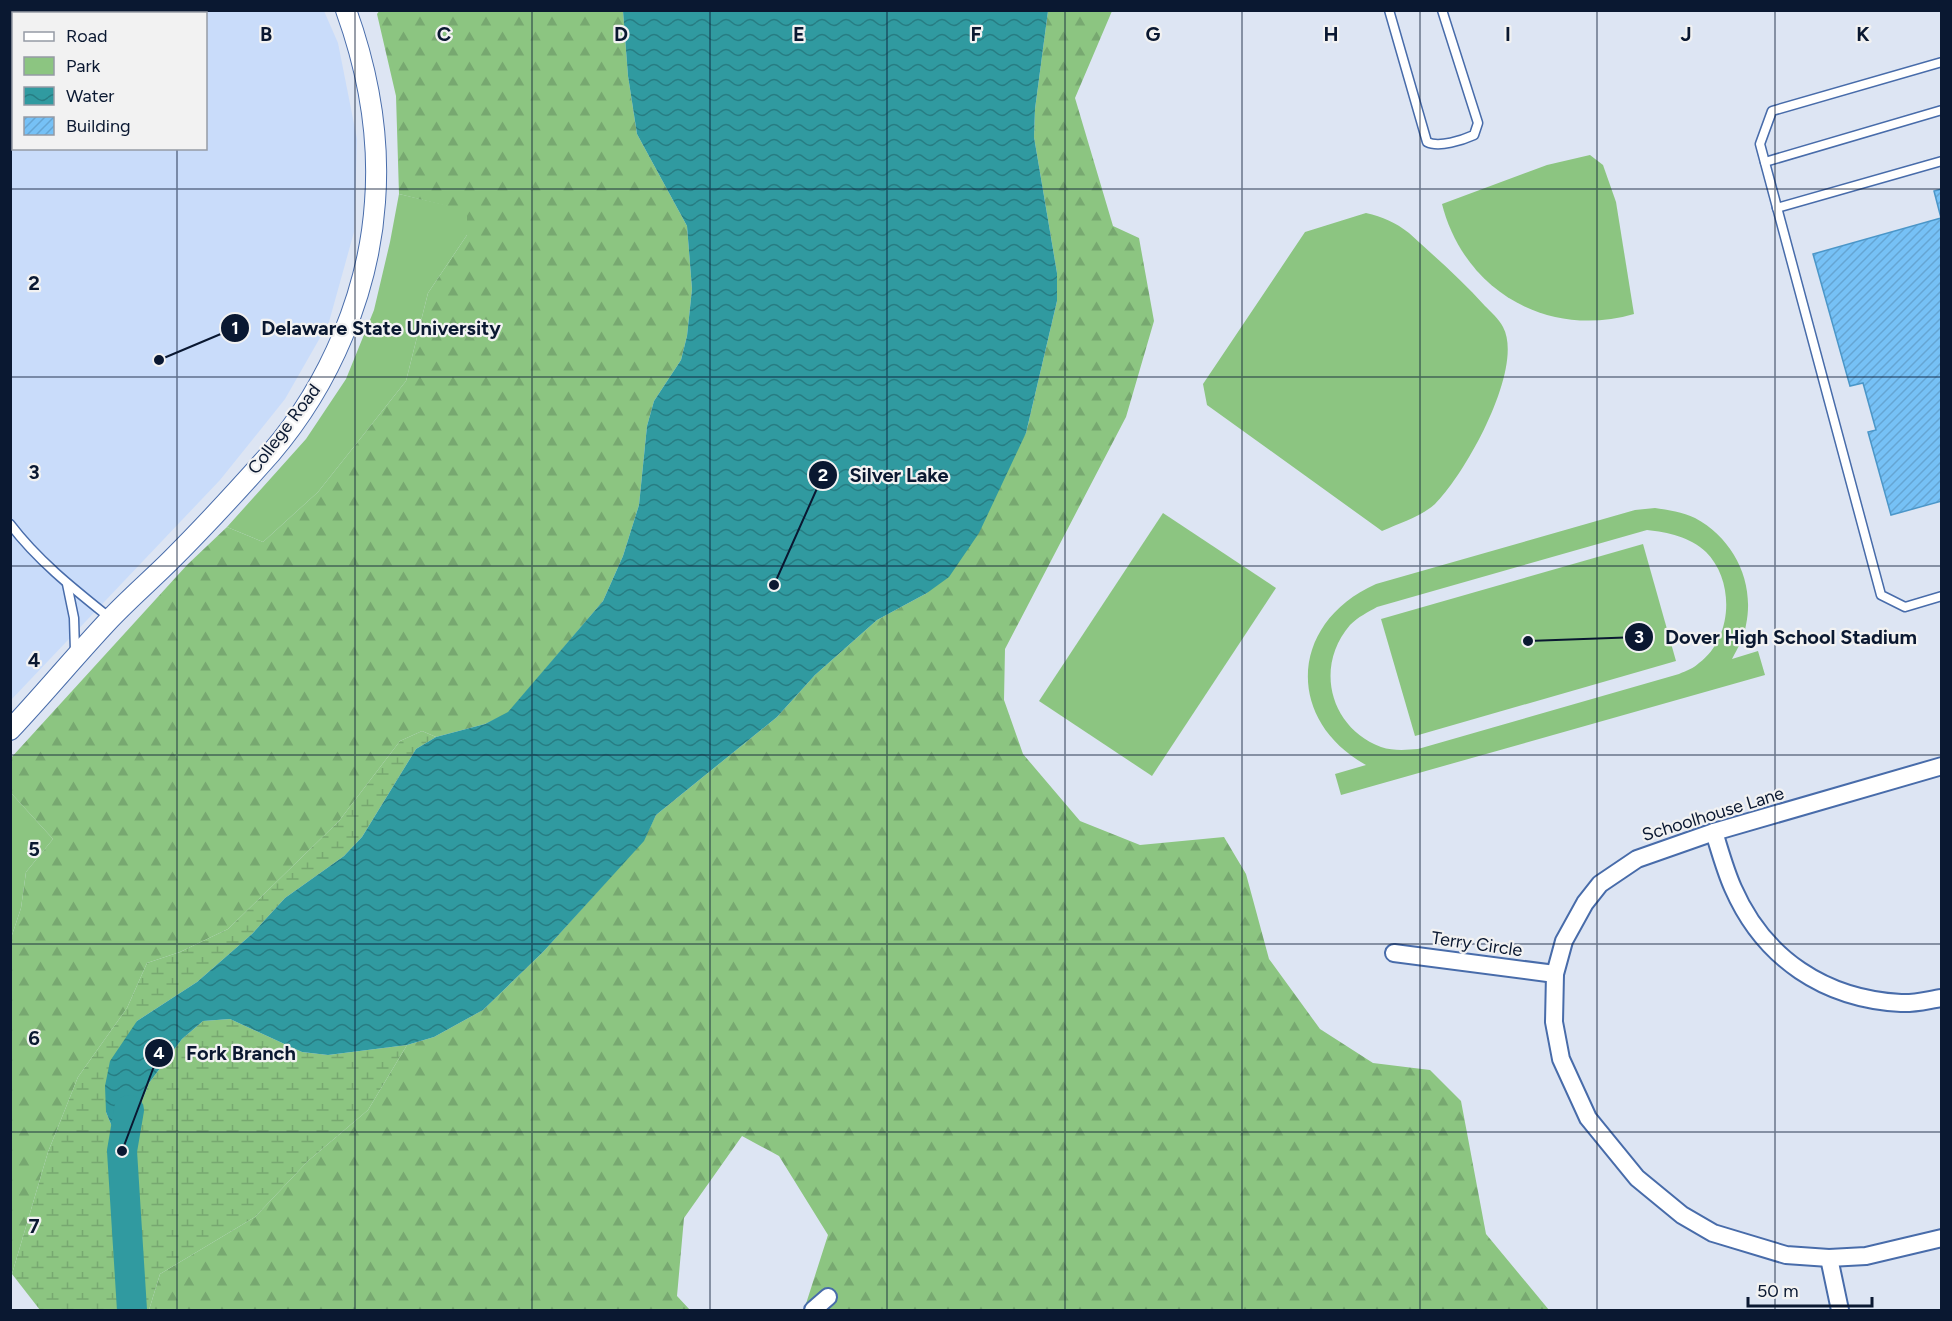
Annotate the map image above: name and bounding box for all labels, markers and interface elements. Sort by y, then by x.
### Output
legend [12,12,207,150]
text: B [260,22,272,46]
text: C [437,22,451,46]
text: D [614,22,628,46]
text: E [793,22,805,46]
text: F [970,22,982,46]
text: G [1146,22,1161,46]
text: H [1324,22,1339,46]
text: I [1505,22,1511,46]
text: J [1680,22,1692,46]
text: K [1856,22,1870,46]
text: Road [66,25,107,47]
text: Park [66,55,101,77]
text: Water [66,85,114,107]
text: Building [66,115,131,137]
text: 2 [28,271,40,295]
callout: Delaware State University [220,309,513,347]
text: Delaware State University [261,316,501,340]
text: 1 [231,317,239,339]
street label: College Road [243,379,325,479]
callout: Silver Lake [808,456,961,494]
text: 3 [28,460,40,484]
text: Silver Lake [849,463,949,487]
text: 2 [818,464,828,486]
callout: Dover High School Stadium [1624,618,1929,656]
text: Dover High School Stadium [1665,625,1917,649]
text: 3 [1634,626,1644,648]
text: 4 [28,648,41,672]
street label: Schoolhouse Lane [1639,782,1787,846]
text: 5 [28,837,40,861]
street label: Terry Circle [1430,927,1524,961]
text: 6 [28,1026,40,1050]
callout: Fork Branch [144,1034,308,1072]
text: Fork Branch [186,1041,296,1065]
text: 4 [153,1042,165,1064]
text: 7 [28,1214,40,1238]
scale bar [1748,1270,1872,1308]
text: 50 m [1757,1280,1799,1302]

